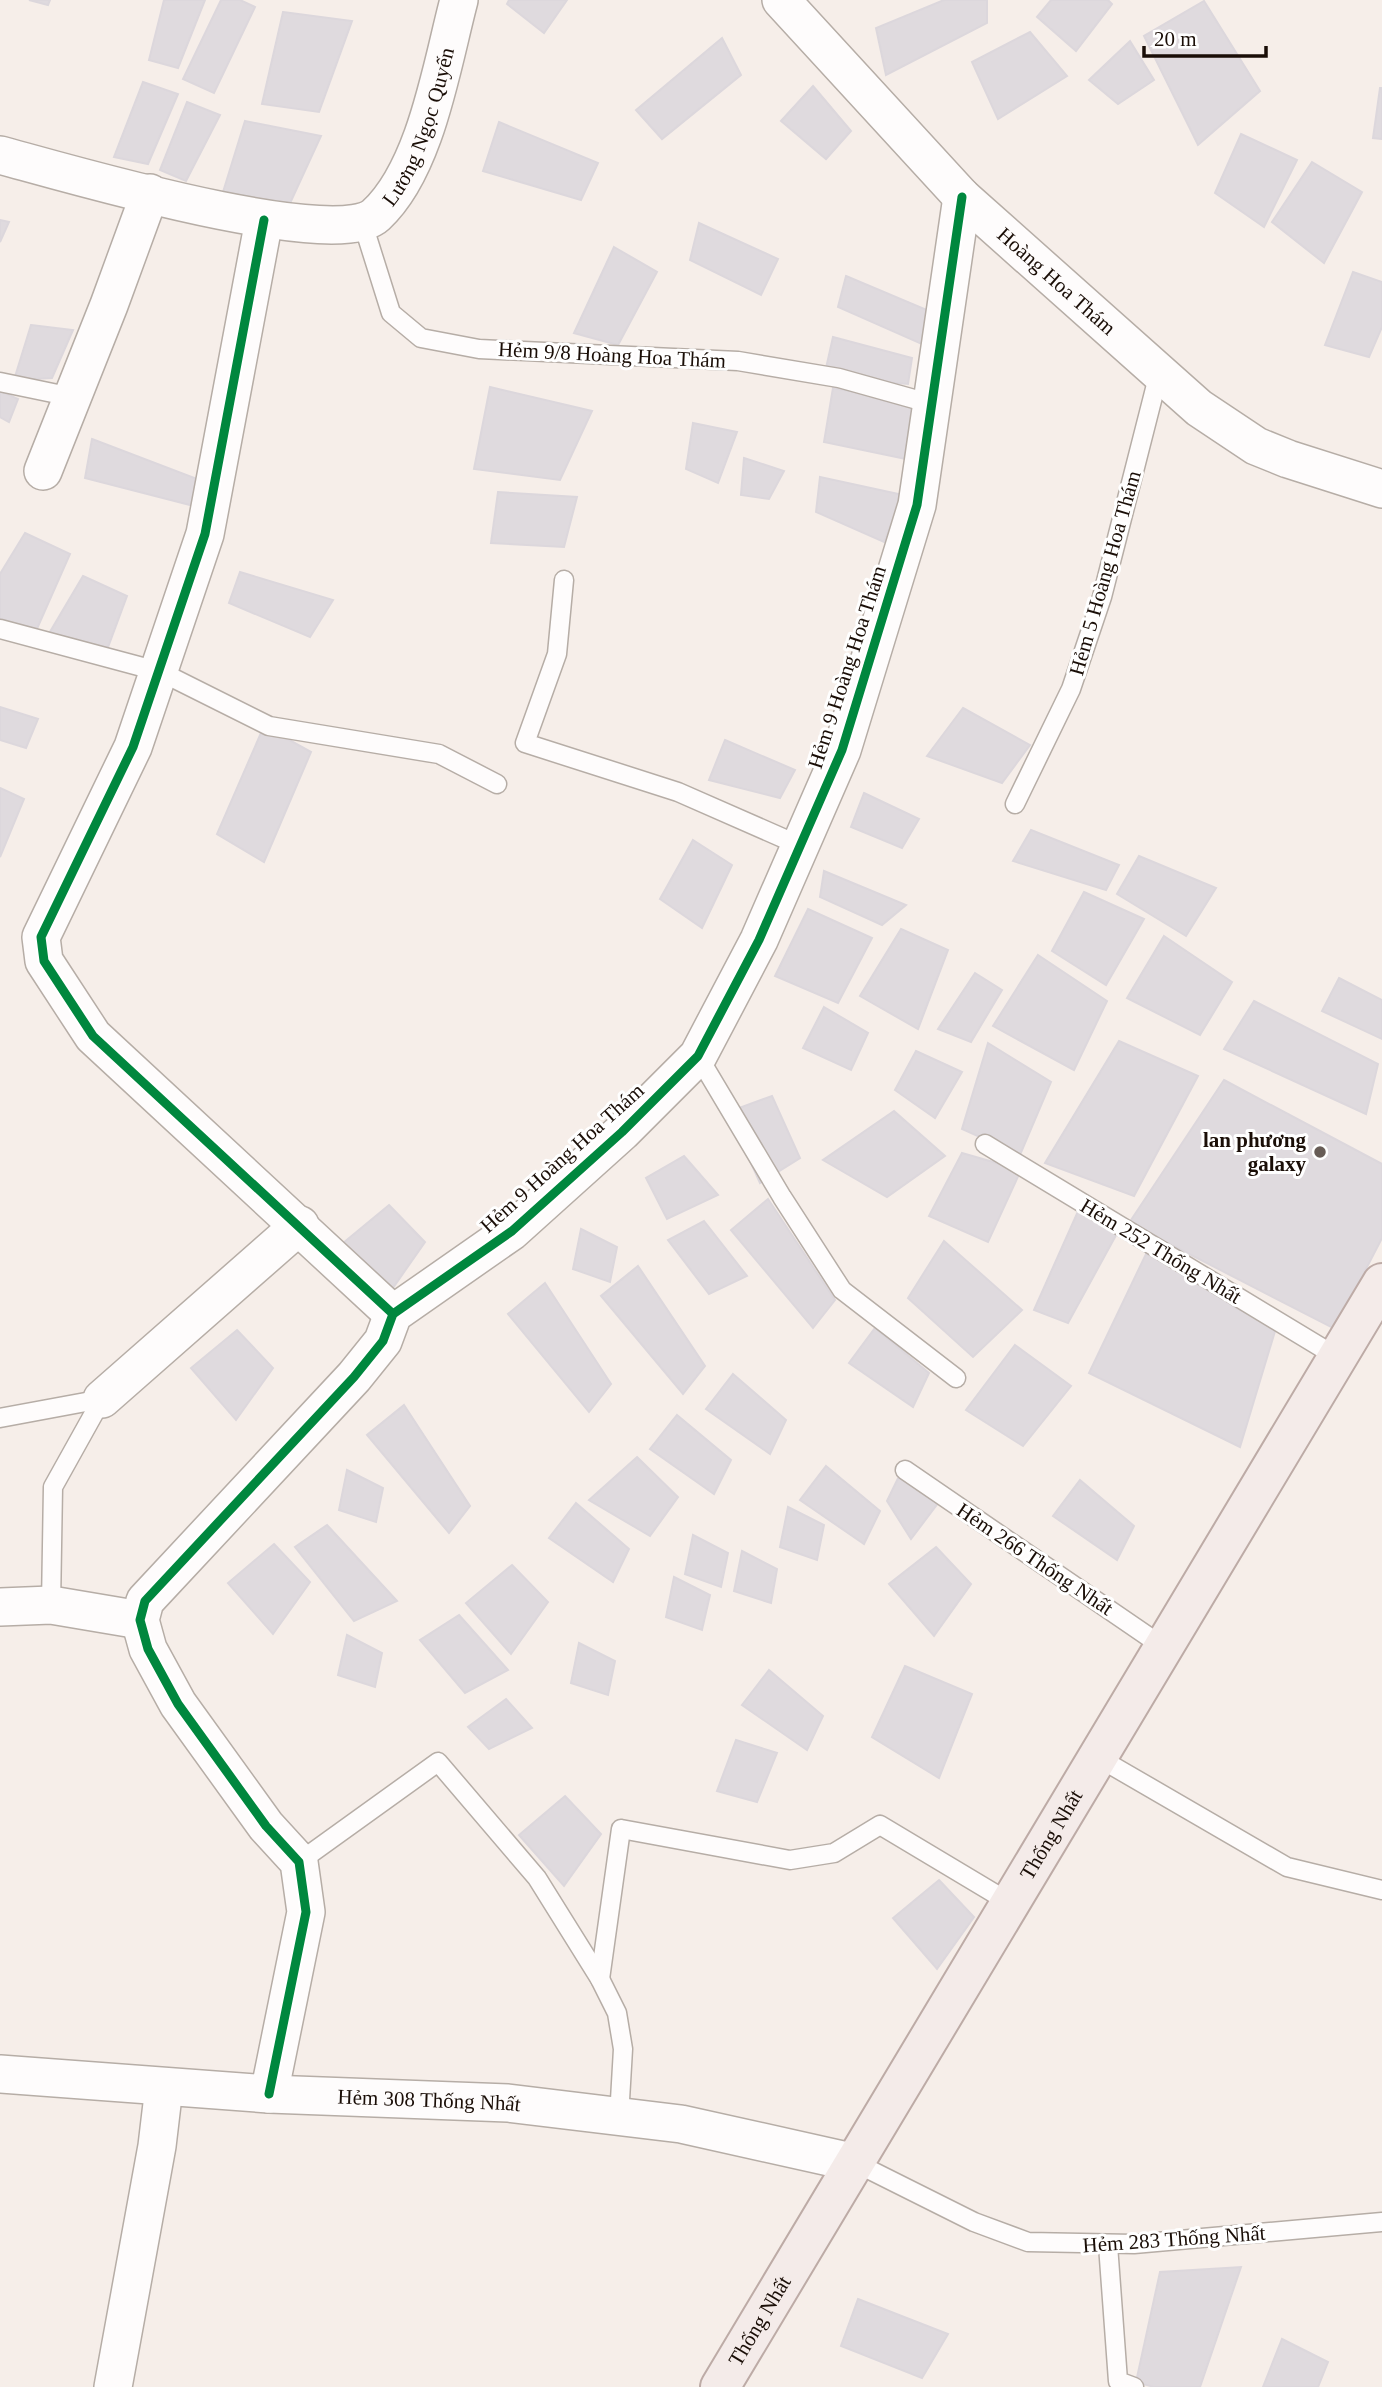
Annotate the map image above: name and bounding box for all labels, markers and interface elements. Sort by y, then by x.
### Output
scale bar [1144,14,1266,58]
text: 20 m [1154,27,1197,51]
street label: Lương Ngọc Quyến [377,45,459,211]
street label: Hoàng Hoa Thám [992,222,1121,340]
street label: Hẻm 9/8 Hoàng Hoa Thám [497,337,727,373]
street label: Hẻm 5 Hoàng Hoa Thám [1064,468,1146,678]
street label: Hẻm 9 Hoàng Hoa Thám [803,563,891,771]
street label: Hẻm 9 Hoàng Hoa Thám [475,1078,649,1238]
place label: lan phương galaxy [1203,1128,1307,1176]
marker: lan phương galaxy [1312,1144,1328,1160]
street label: Hẻm 252 Thống Nhất [1076,1193,1246,1309]
street label: Hẻm 266 Thống Nhất [952,1498,1118,1620]
street label: Thống Nhất [1015,1785,1088,1884]
street label: Hẻm 308 Thống Nhất [337,2085,522,2116]
street label: Hẻm 283 Thống Nhất [1082,2221,1266,2257]
street label: Thống Nhất [723,2271,796,2370]

